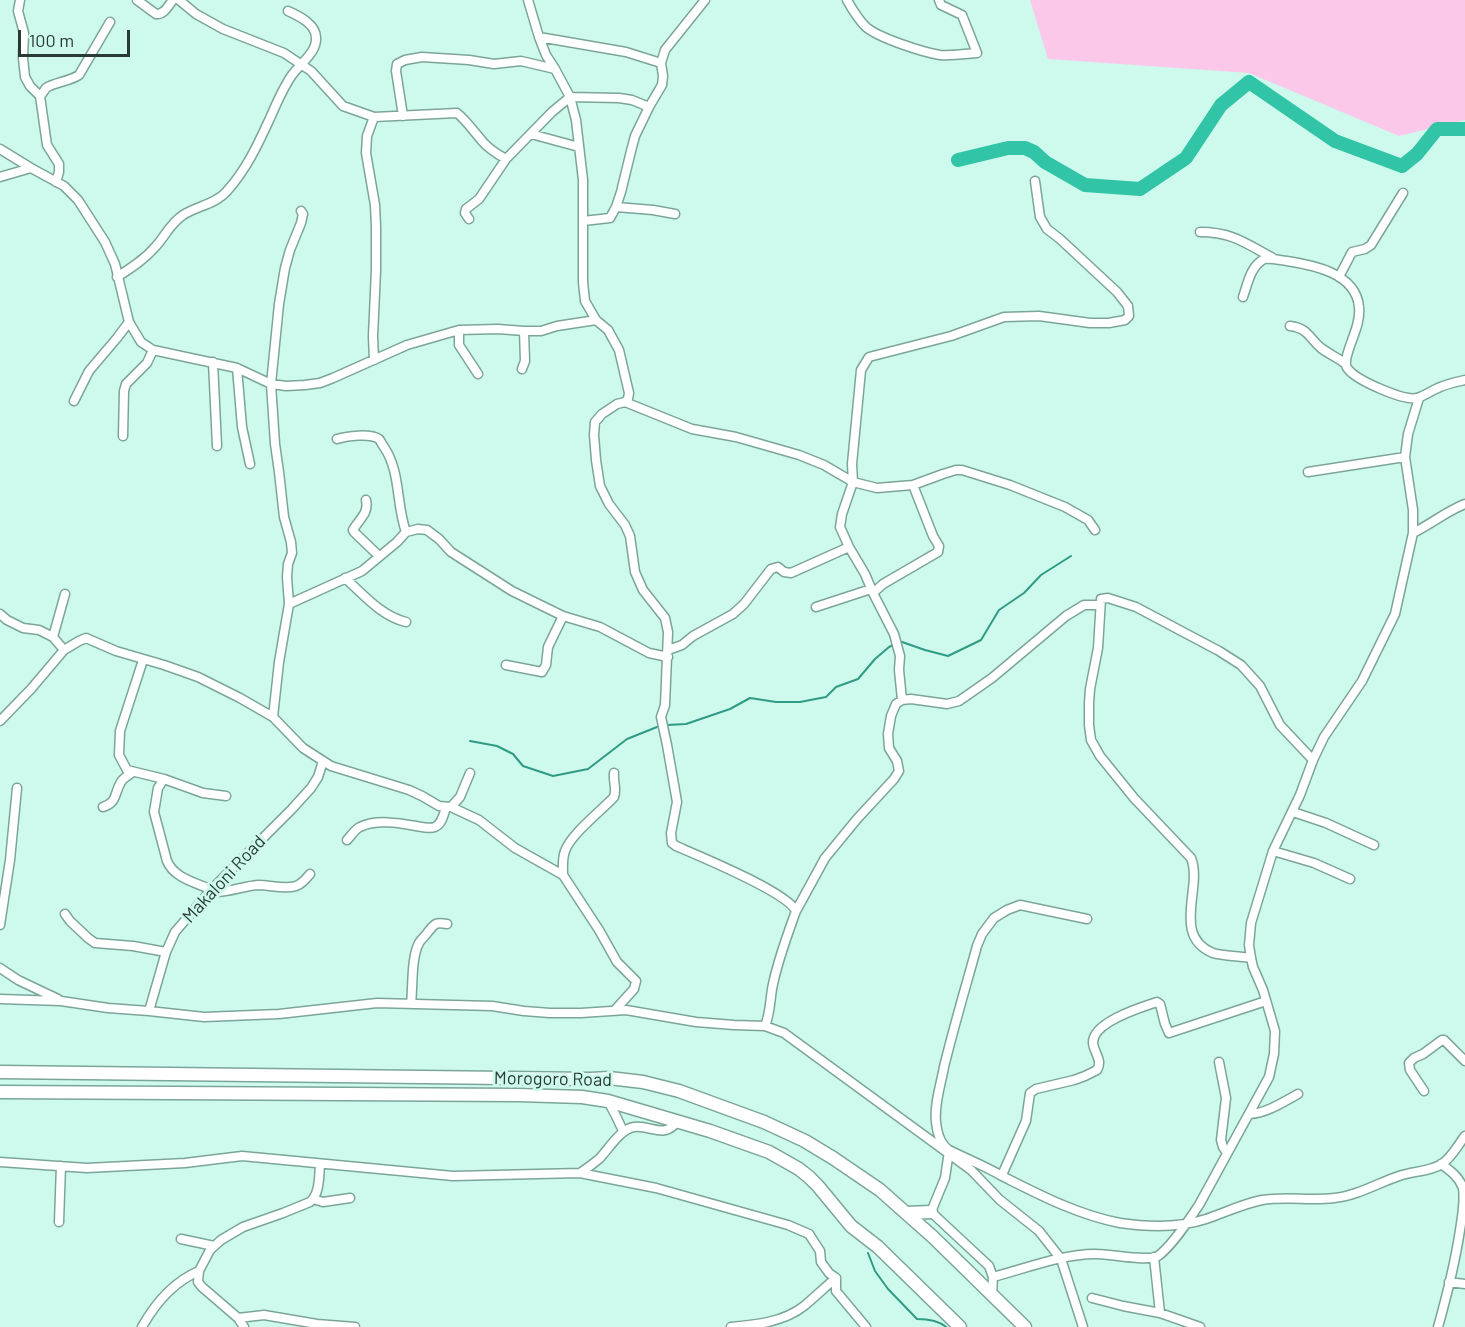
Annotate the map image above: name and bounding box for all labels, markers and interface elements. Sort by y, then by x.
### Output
scale bar [21,18,134,56]
text: 100 m [29,29,74,51]
street label: Makaloni Road [178,831,270,927]
street label: Morogoro Road [494,1067,612,1091]

